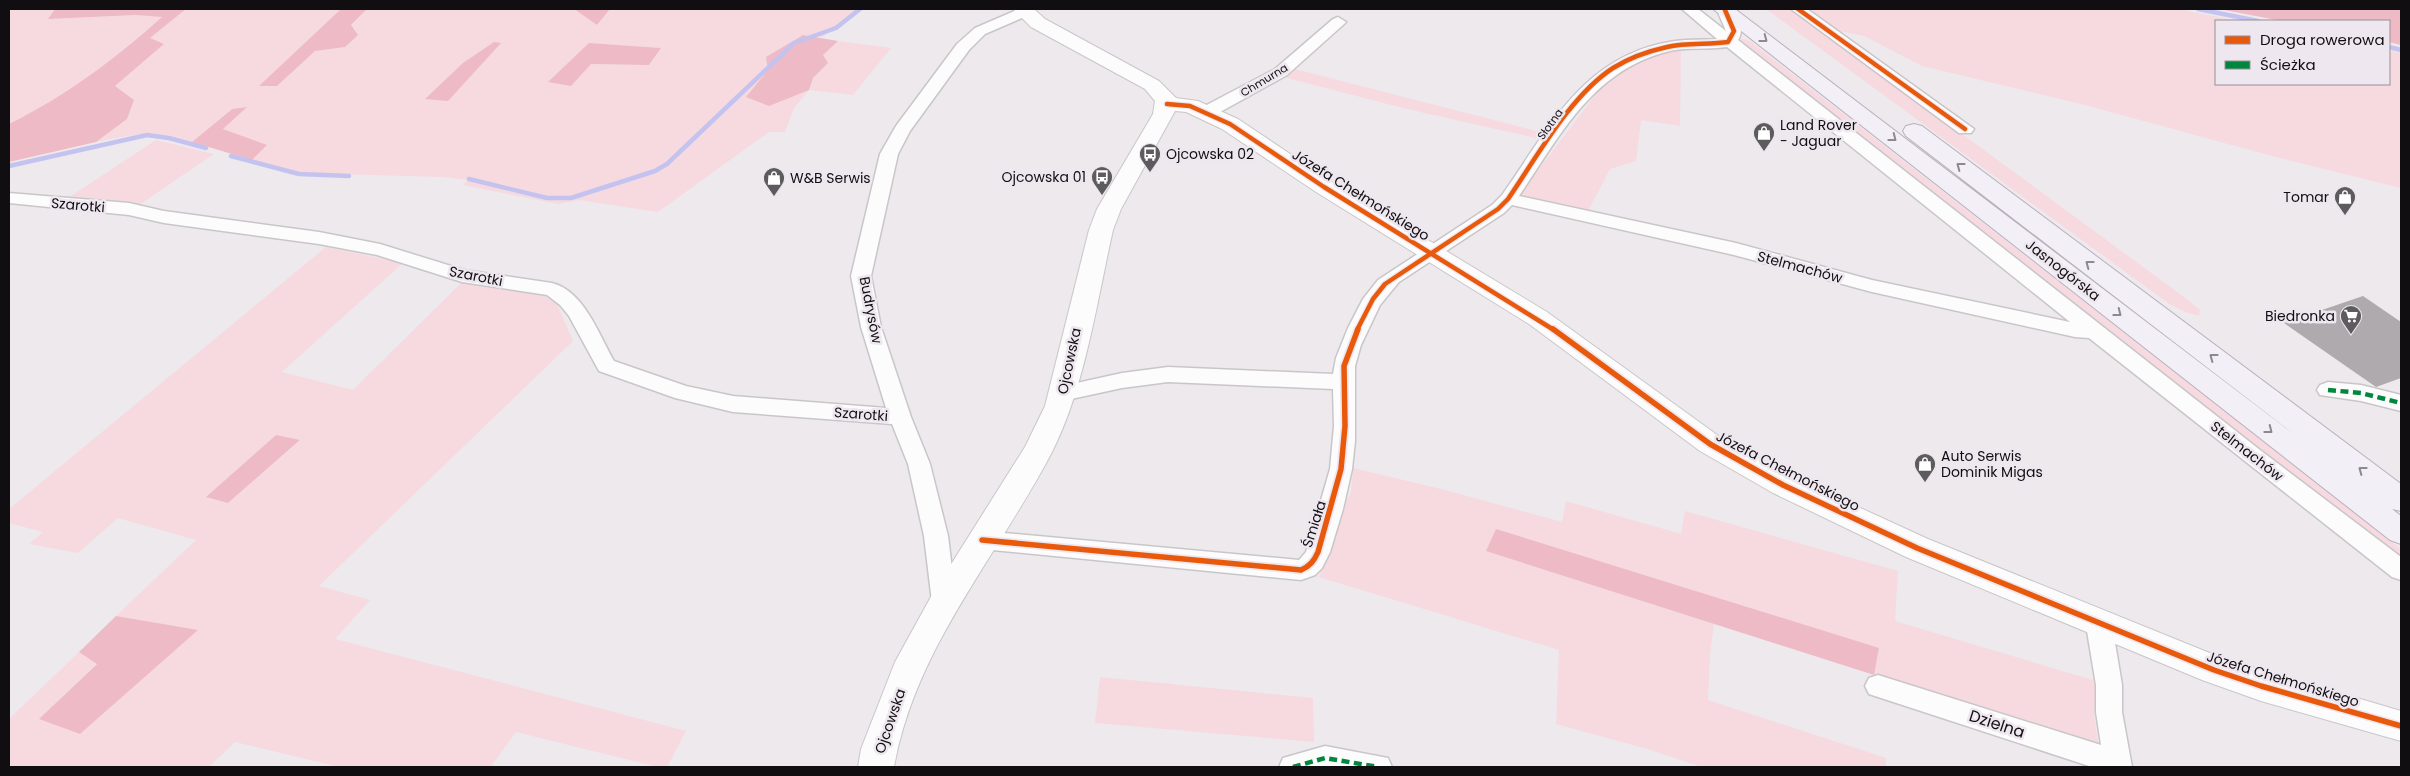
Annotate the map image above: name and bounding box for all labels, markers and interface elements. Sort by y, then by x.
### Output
legend [2215,20,2390,85]
text: Droga rowerowa [2260,29,2385,50]
one-way arrow [1758,33,1768,42]
text: Ścieżka [2260,54,2316,75]
street label: Chmurna [1237,60,1291,100]
street label: Słotna [1533,105,1567,143]
place label: Land Rover - Jaguar [1780,115,1857,151]
shop icon: Land Rover - Jaguar [1752,121,1776,152]
one-way arrow [1887,133,1896,141]
bus stop icon: Ojcowska 02 [1138,142,1162,173]
place label: Ojcowska 02 [1166,144,1254,164]
street label: Józefa Chełmońskiego [1288,144,1434,246]
one-way arrow [1957,163,1966,171]
bus stop icon: Ojcowska 01 [1090,165,1114,196]
shop icon: W&B Serwis [762,166,786,197]
place label: Ojcowska 01 [1002,167,1086,187]
place label: W&B Serwis [790,168,871,188]
shop icon: Tomar [2333,185,2357,216]
place label: Tomar [2283,187,2329,207]
street label: Szarotki [50,193,106,217]
street label: Jasnogórska [2021,234,2105,306]
street label: Stelmachów [1755,246,1845,288]
street label: Szarotki [448,261,504,291]
one-way arrow [2086,261,2095,269]
street label: Budrysów [855,275,887,346]
supermarket icon: Biedronka [2339,304,2363,335]
place label: Biedronka [2265,306,2335,326]
one-way arrow [2112,307,2122,316]
street label: Ojcowska [1052,326,1086,396]
one-way arrow [2210,354,2219,362]
street label: Szarotki [833,402,889,426]
street label: Stelmachów [2206,416,2288,486]
one-way arrow [2263,424,2272,432]
street label: Józefa Chełmońskiego [1713,426,1863,516]
place label: Auto Serwis Dominik Migas [1941,446,2043,482]
shop icon: Auto Serwis Dominik Migas [1913,452,1937,483]
one-way arrow [2358,467,2368,476]
street label: Śmiała [1297,498,1331,550]
street label: Józefa Chełmońskiego [2204,646,2362,712]
street label: Ojcowska [870,686,910,756]
street label: Dzielna [1966,704,2028,744]

